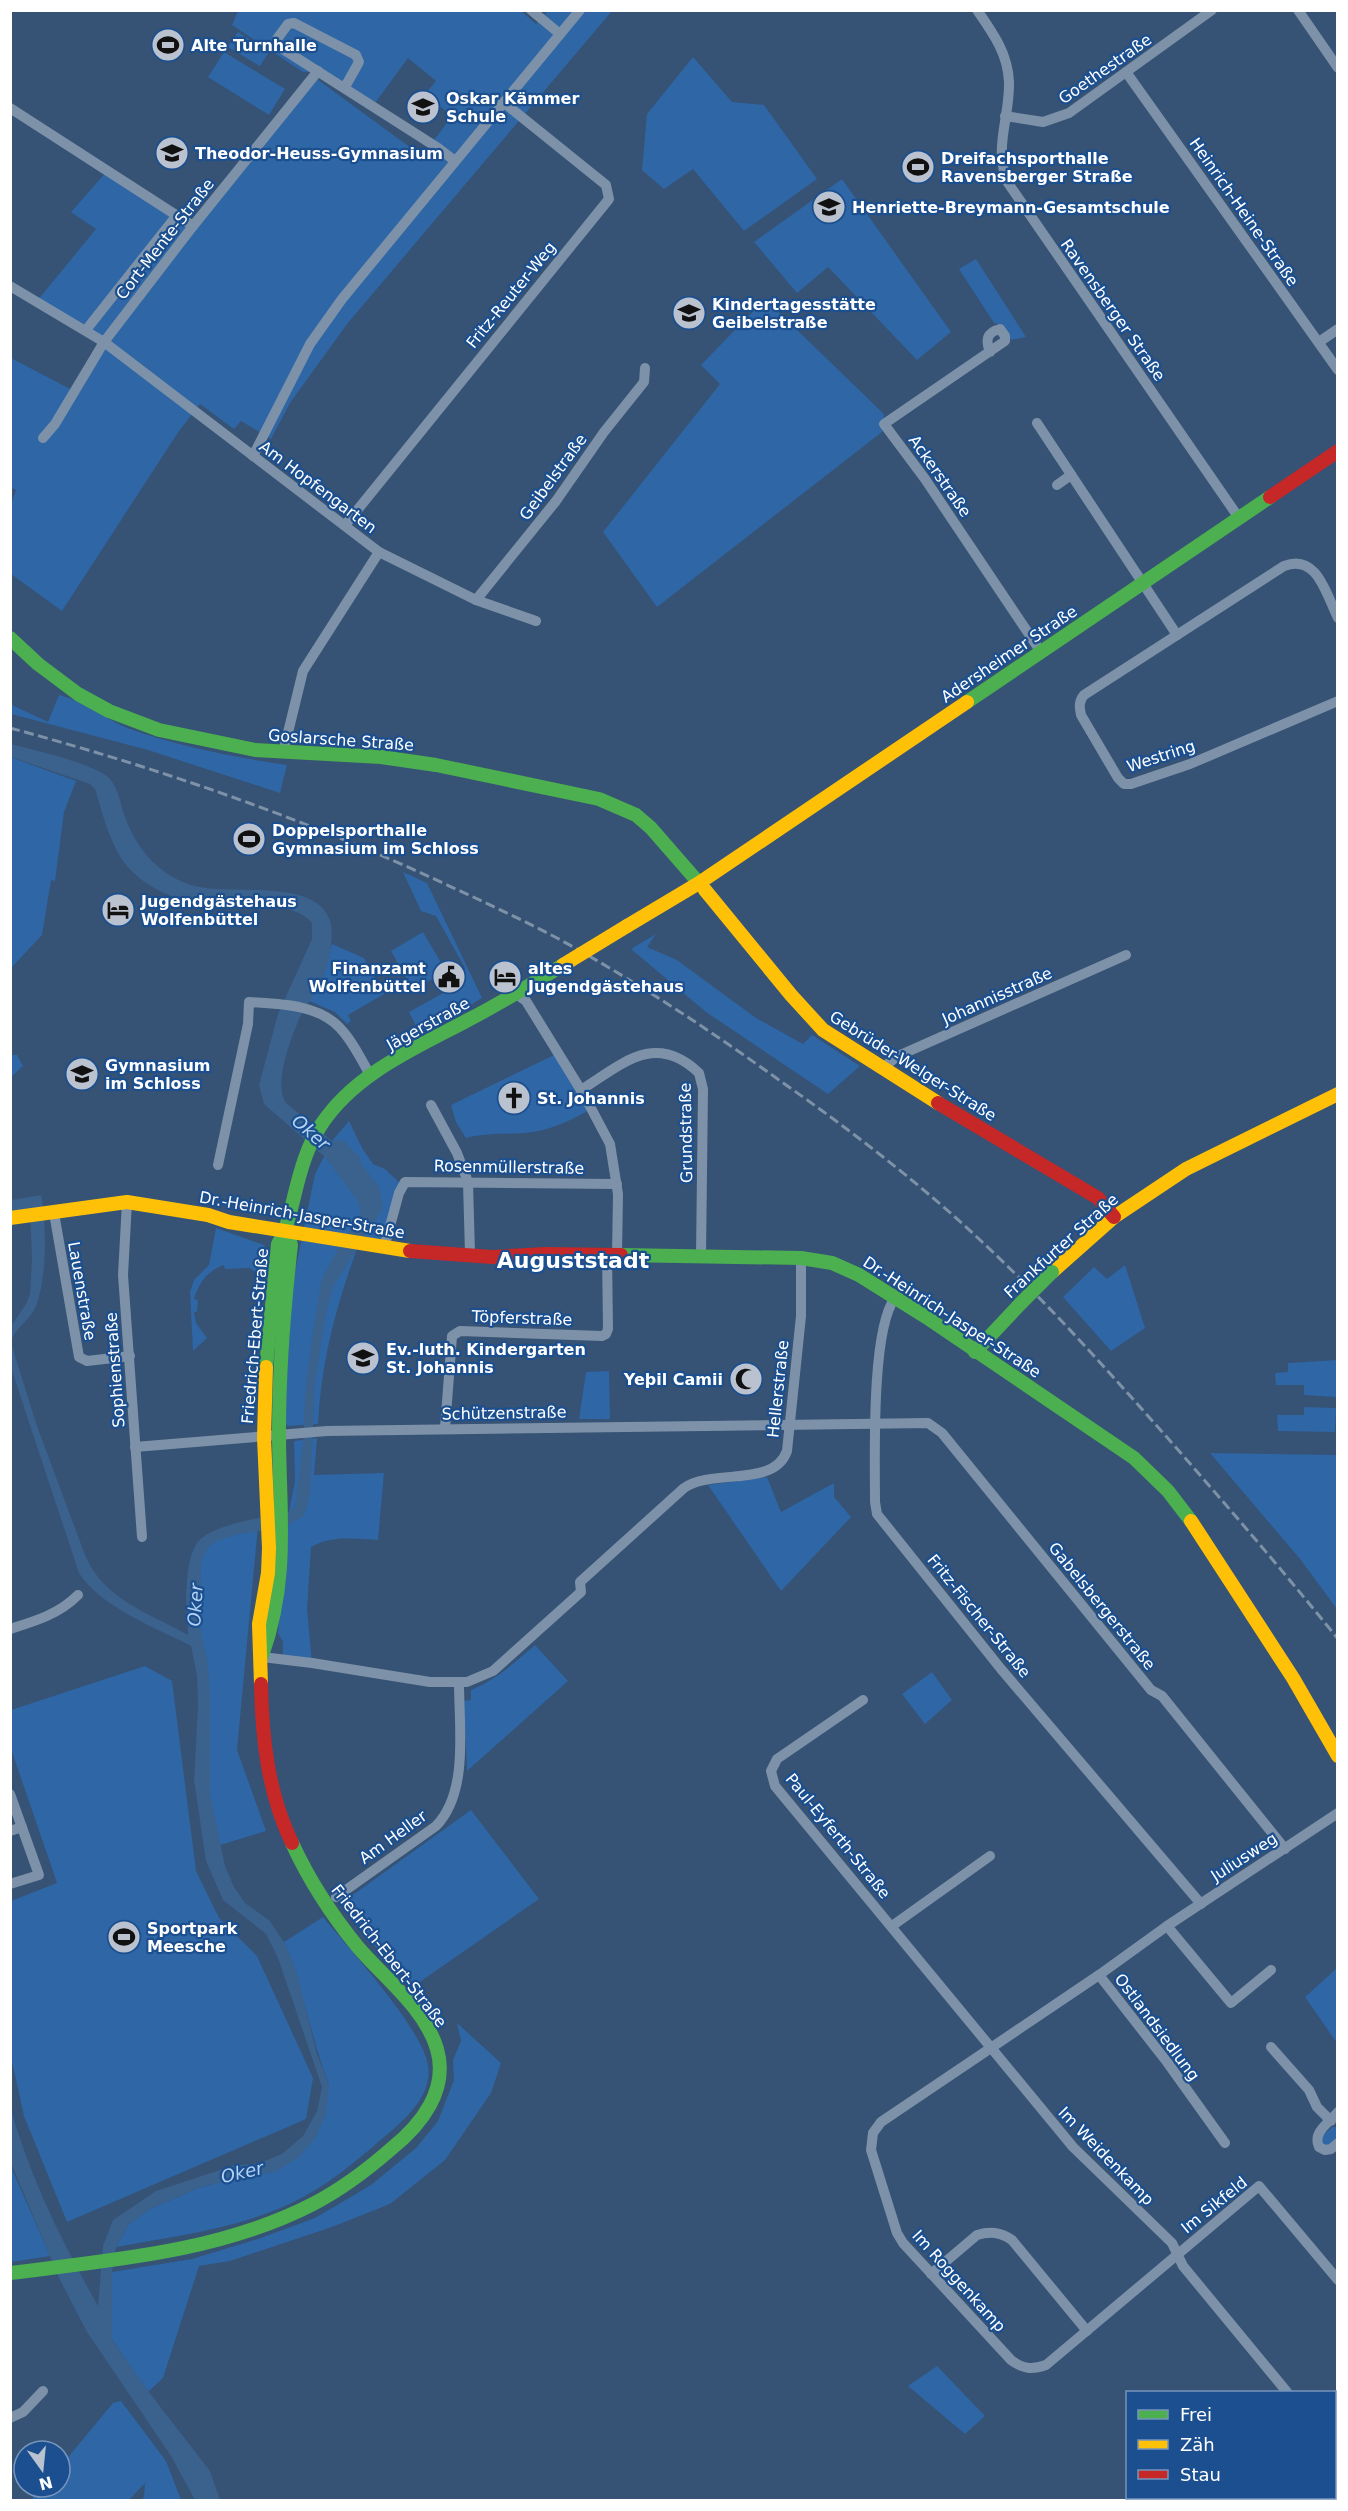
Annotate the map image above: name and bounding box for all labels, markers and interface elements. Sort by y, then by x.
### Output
sports icon: Alte Turnhalle [150,27,186,63]
street label: Goethestraße [1055,30,1155,108]
place label: Alte Turnhalle [191,36,317,55]
school or university icon: Oskar Kämmer Schule [405,89,441,125]
place label: Oskar Kämmer Schule [446,89,579,126]
street label: Heinrich-Heine-Straße [1185,134,1303,290]
school or university icon: Theodor-Heuss-Gymnasium [154,135,190,171]
place label: Theodor-Heuss-Gymnasium [195,144,443,163]
sports icon: Dreifachsporthalle Ravensberger Straße [900,149,936,185]
place label: Dreifachsporthalle Ravensberger Straße [941,149,1133,186]
street label: Cort-Mente-Straße [112,175,218,303]
school or university icon: Henriette-Breymann-Gesamtschule [811,189,847,225]
place label: Henriette-Breymann-Gesamtschule [852,198,1170,217]
street label: Ravensberger Straße [1057,235,1169,385]
street label: Fritz-Reuter-Weg [462,238,560,352]
school or university icon: Kindertagesstätte Geibelstraße [671,295,707,331]
place label: Kindertagesstätte Geibelstraße [712,295,876,332]
street label: Geibelstraße [515,430,591,524]
street label: Ackerstraße [905,431,975,521]
street label: Am Hopfengarten [256,437,380,537]
street label: Adersheimer Straße [937,601,1081,707]
street label: Goslarsche Straße [267,725,415,755]
street label: Westring [1124,736,1198,776]
sports icon: Doppelsporthalle Gymnasium im Schloss [231,821,267,857]
place label: Doppelsporthalle Gymnasium im Schloss [272,821,479,858]
hotel icon: Jugendgästehaus Wolfenbüttel [100,892,136,928]
place label: Jugendgästehaus Wolfenbüttel [140,892,297,929]
place label: Finanzamt Wolfenbüttel [309,959,426,996]
public building icon: Finanzamt Wolfenbüttel [431,959,467,995]
hotel icon: altes Jugendgästehaus [487,959,523,995]
place label: altes Jugendgästehaus [527,959,684,996]
street label: Johannisstraße [938,963,1055,1029]
street label: Jägerstraße [382,993,473,1055]
street label: Gebrüder-Welger-Straße [826,1007,1000,1125]
school or university icon: Gymnasium im Schloss [64,1056,100,1092]
place label: Gymnasium im Schloss [105,1056,211,1093]
church icon: St. Johannis [496,1080,532,1116]
street label: Grundstraße [676,1083,696,1183]
place label: St. Johannis [537,1089,645,1108]
water label: Oker [288,1110,335,1155]
street label: Rosenmüllerstraße [434,1156,584,1178]
street label: Dr.-Heinrich-Jasper-Straße [198,1188,406,1242]
street label: Frankfurter Straße [1000,1190,1122,1302]
street label: Lauenstraße [64,1240,100,1342]
street label: Friedrich-Ebert-Straße [238,1247,272,1425]
district label: Auguststadt [497,1248,650,1273]
street label: Dr.-Heinrich-Jasper-Straße [859,1252,1045,1382]
street label: Töpferstraße [470,1307,573,1329]
street label: Sophienstraße [101,1312,129,1428]
street label: Hellerstraße [763,1339,793,1439]
school or university icon: Ev.-luth. Kindergarten St. Johannis [345,1340,381,1376]
place label: Ev.-luth. Kindergarten St. Johannis [386,1340,586,1377]
mosque icon: Yeþil Camii [728,1361,764,1397]
place label: Yeþil Camii [623,1370,723,1389]
street label: Schützenstraße [441,1402,567,1424]
street label: Gabelsbergerstraße [1045,1538,1159,1674]
street label: Fritz-Fischer-Straße [923,1551,1035,1681]
water label: Oker [183,1581,207,1627]
street label: Paul-Eyferth-Straße [782,1770,894,1902]
street label: Am Heller [356,1806,431,1868]
street label: Juliusweg [1206,1829,1281,1886]
street label: Friedrich-Ebert-Straße [327,1881,451,2031]
sports icon: Sportpark Meesche [106,1919,142,1955]
place label: Sportpark Meesche [147,1919,238,1956]
street label: Ostlandsiedlung [1110,1970,1204,2084]
street label: Im Weidenkamp [1054,2103,1158,2209]
water label: Oker [219,2157,267,2187]
street label: Im Sikfeld [1177,2173,1251,2237]
street label: Im Roggenkamp [908,2226,1010,2336]
legend [1126,2391,1336,2499]
text: Frei [1180,2404,1212,2425]
text: Zäh [1180,2434,1215,2455]
north arrow [12,2439,72,2499]
text: Stau [1180,2464,1221,2485]
text: N [37,2472,55,2494]

